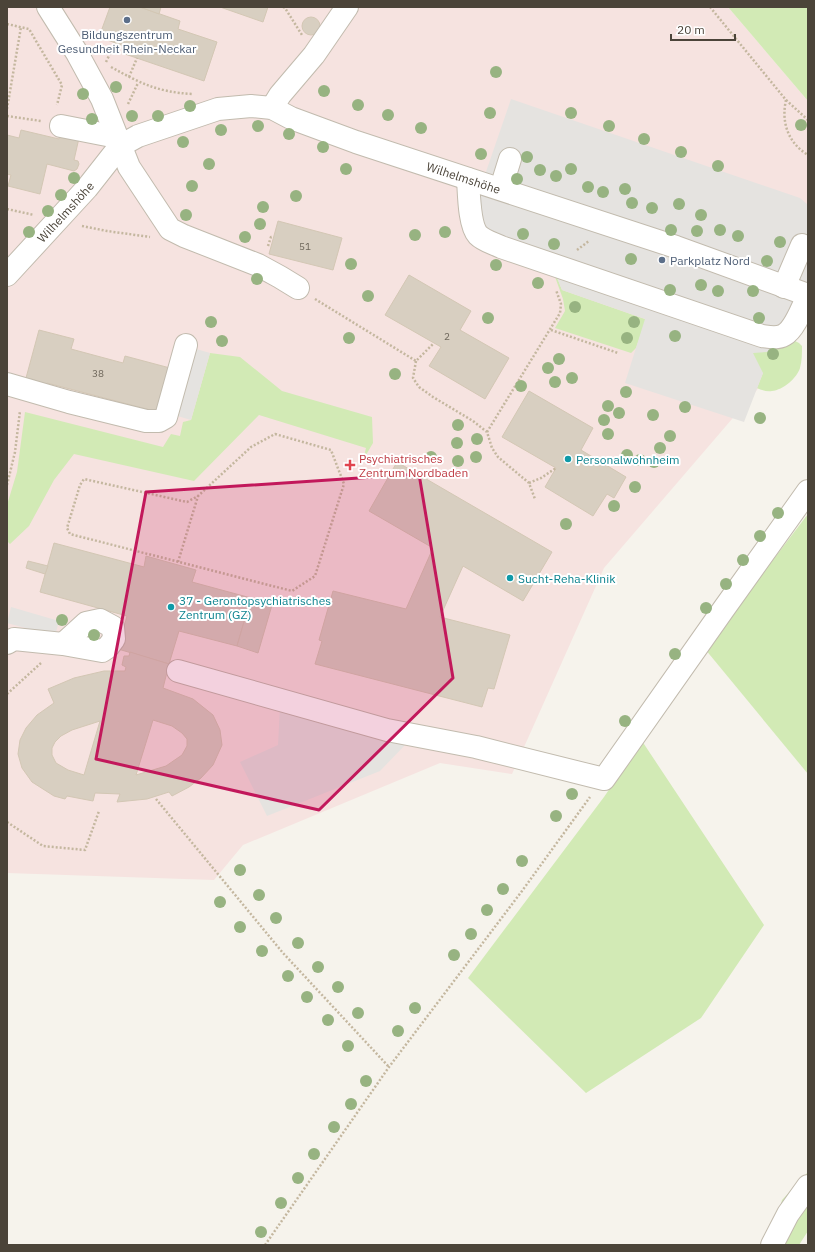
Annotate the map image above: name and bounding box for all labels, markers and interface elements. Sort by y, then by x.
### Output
marker: Bildungszentrum Gesundheit Rhein-Neckar [122,15,132,25]
scale bar [671,16,735,42]
text: 20 m [677,22,705,37]
place label: Bildungszentrum Gesundheit Rhein-Neckar [58,27,197,56]
street label: Wilhelmshöhe [425,158,503,197]
street label: Wilhelmshöhe [34,178,97,245]
house number: 51 [299,240,311,253]
place label: Parkplatz Nord [670,253,750,268]
marker: Parkplatz Nord [657,255,667,265]
house number: 2 [444,330,450,343]
house number: 38 [92,367,104,380]
place label: Psychiatrisches Zentrum Nordbaden [359,451,468,480]
place label: Personalwohnheim [576,452,679,467]
marker: Personalwohnheim [563,454,573,464]
marker: Psychiatrisches Zentrum Nordbaden [344,459,356,471]
place label: Sucht-Reha-Klinik [518,571,616,586]
marker: Sucht-Reha-Klinik [505,573,515,583]
place label: 37 - Gerontopsychiatrisches Zentrum (GZ) [179,593,331,622]
marker: 37 - Gerontopsychiatrisches Zentrum (GZ) [166,602,176,612]

